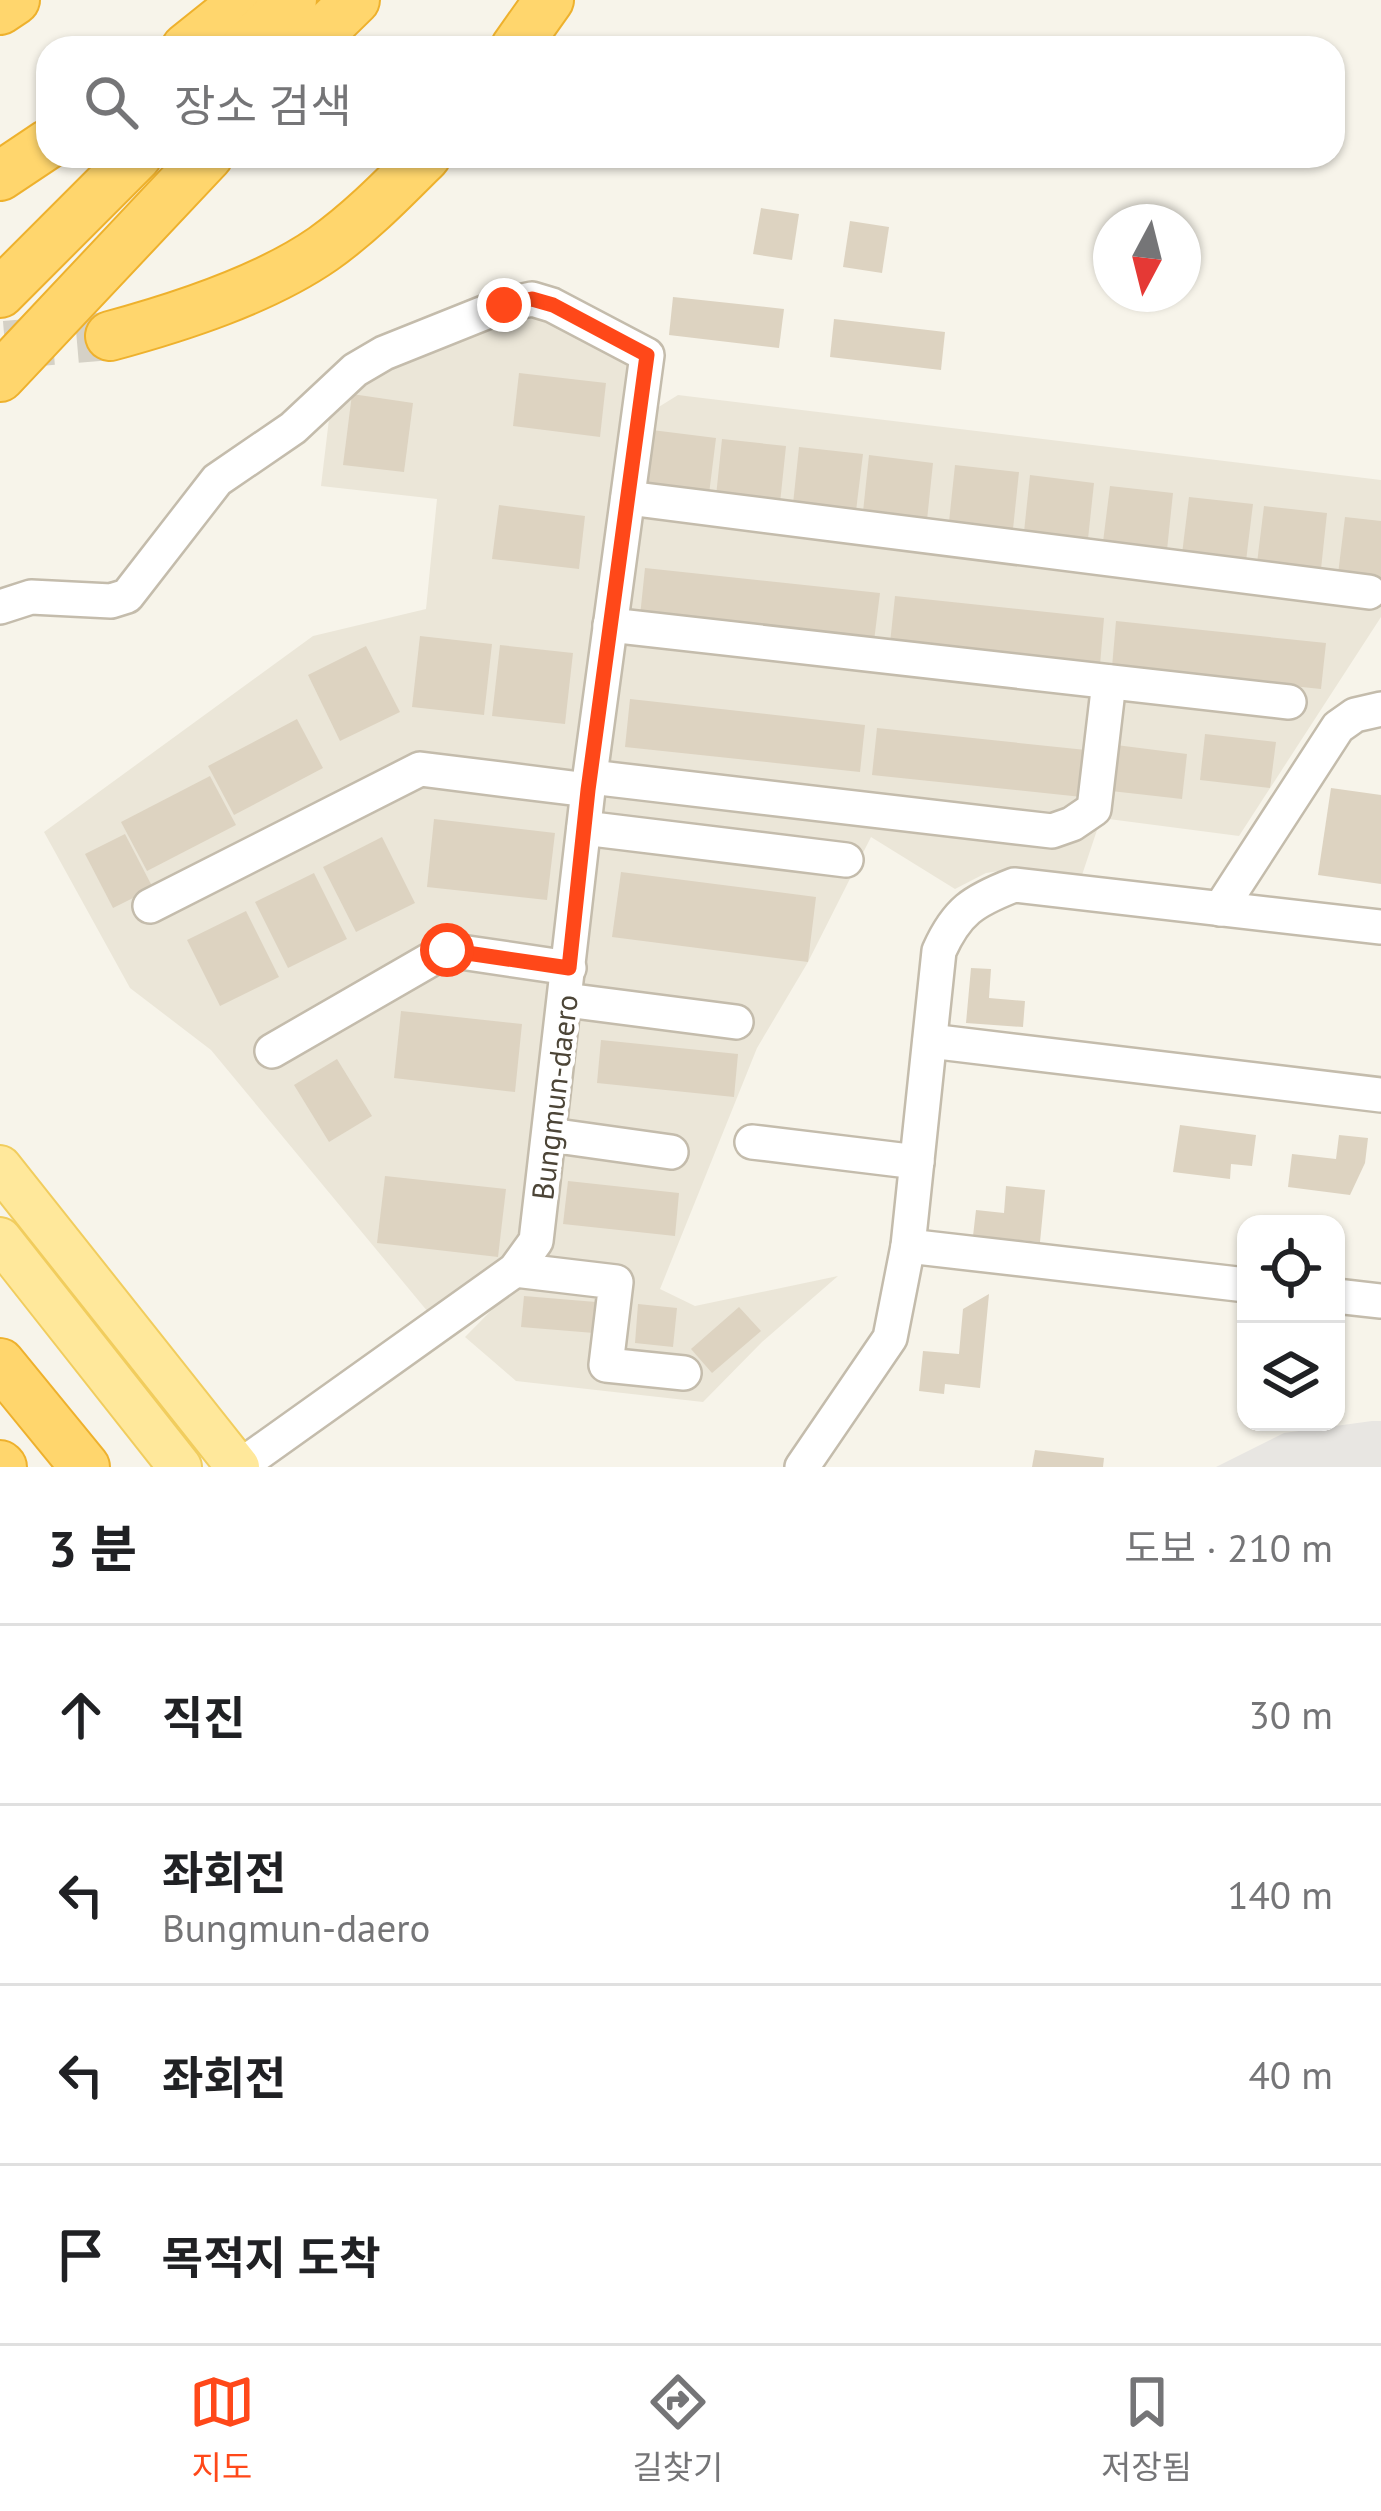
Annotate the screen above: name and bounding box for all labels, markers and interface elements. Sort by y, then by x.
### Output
search box [36,36,1345,168]
icon: search [78,69,144,135]
text: 장소 검색 [174,76,352,134]
north arrow [1093,204,1201,312]
route end [477,278,531,332]
route start [420,923,474,977]
street label: Bungmun-daero [522,992,586,1202]
map controls [1237,1215,1345,1431]
button: locate [1237,1215,1345,1323]
button: layers [1237,1323,1345,1431]
text: 3 분 [48,1515,137,1581]
text: 도보 · 210 m [1124,1522,1333,1573]
icon: ahead [48,1682,114,1748]
text: 직진 [162,1688,245,1746]
text: 30 m [1248,1689,1333,1740]
text: 좌회전 [162,1843,286,1901]
icon: left [48,1862,114,1928]
text: 140 m [1227,1869,1333,1920]
text: Bungmun-daero [162,1902,430,1953]
icon: left [48,2042,114,2108]
text: 좌회전 [162,2048,286,2106]
text: 40 m [1248,2049,1333,2100]
icon: arrive [48,2222,114,2288]
text: 목적지 도착 [162,2228,380,2286]
tab: 지도 [189,2369,255,2489]
tab: 길찾기 [632,2369,723,2489]
tab: 저장됨 [1101,2369,1192,2489]

